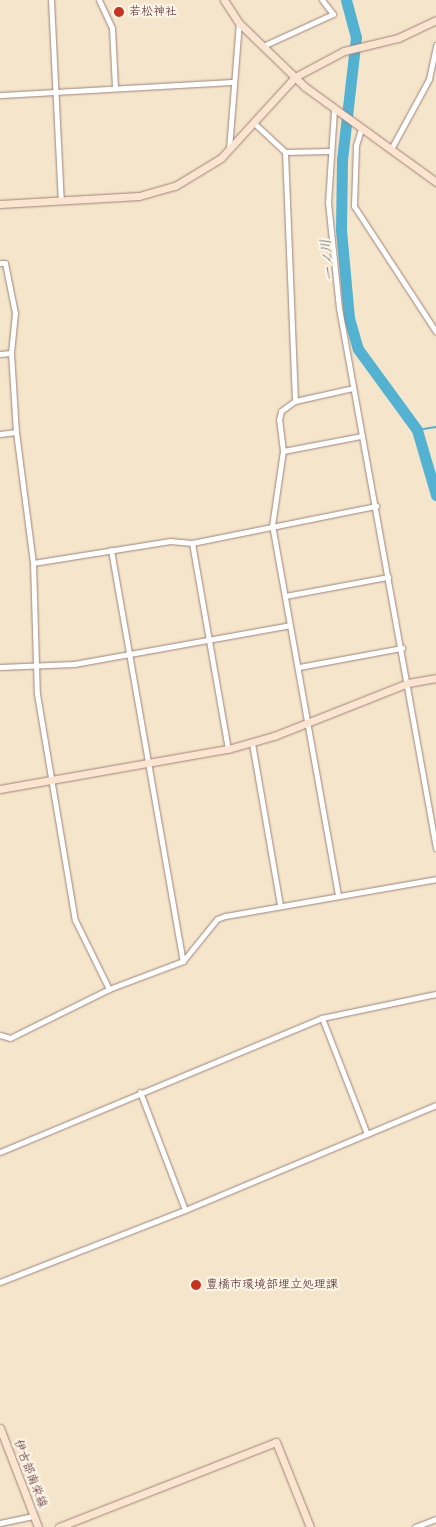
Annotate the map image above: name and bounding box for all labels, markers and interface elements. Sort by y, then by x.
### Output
place label: 若松神社 [129,5,177,19]
marker: 若松神社 [113,6,125,18]
water label: 一ノ川 [317,238,339,282]
place label: 豊橋市環境部埋立処理課 [206,1278,338,1292]
marker: 豊橋市環境部埋立処理課 [190,1279,202,1291]
street label: 伊古部南栄線 [10,1438,50,1510]

